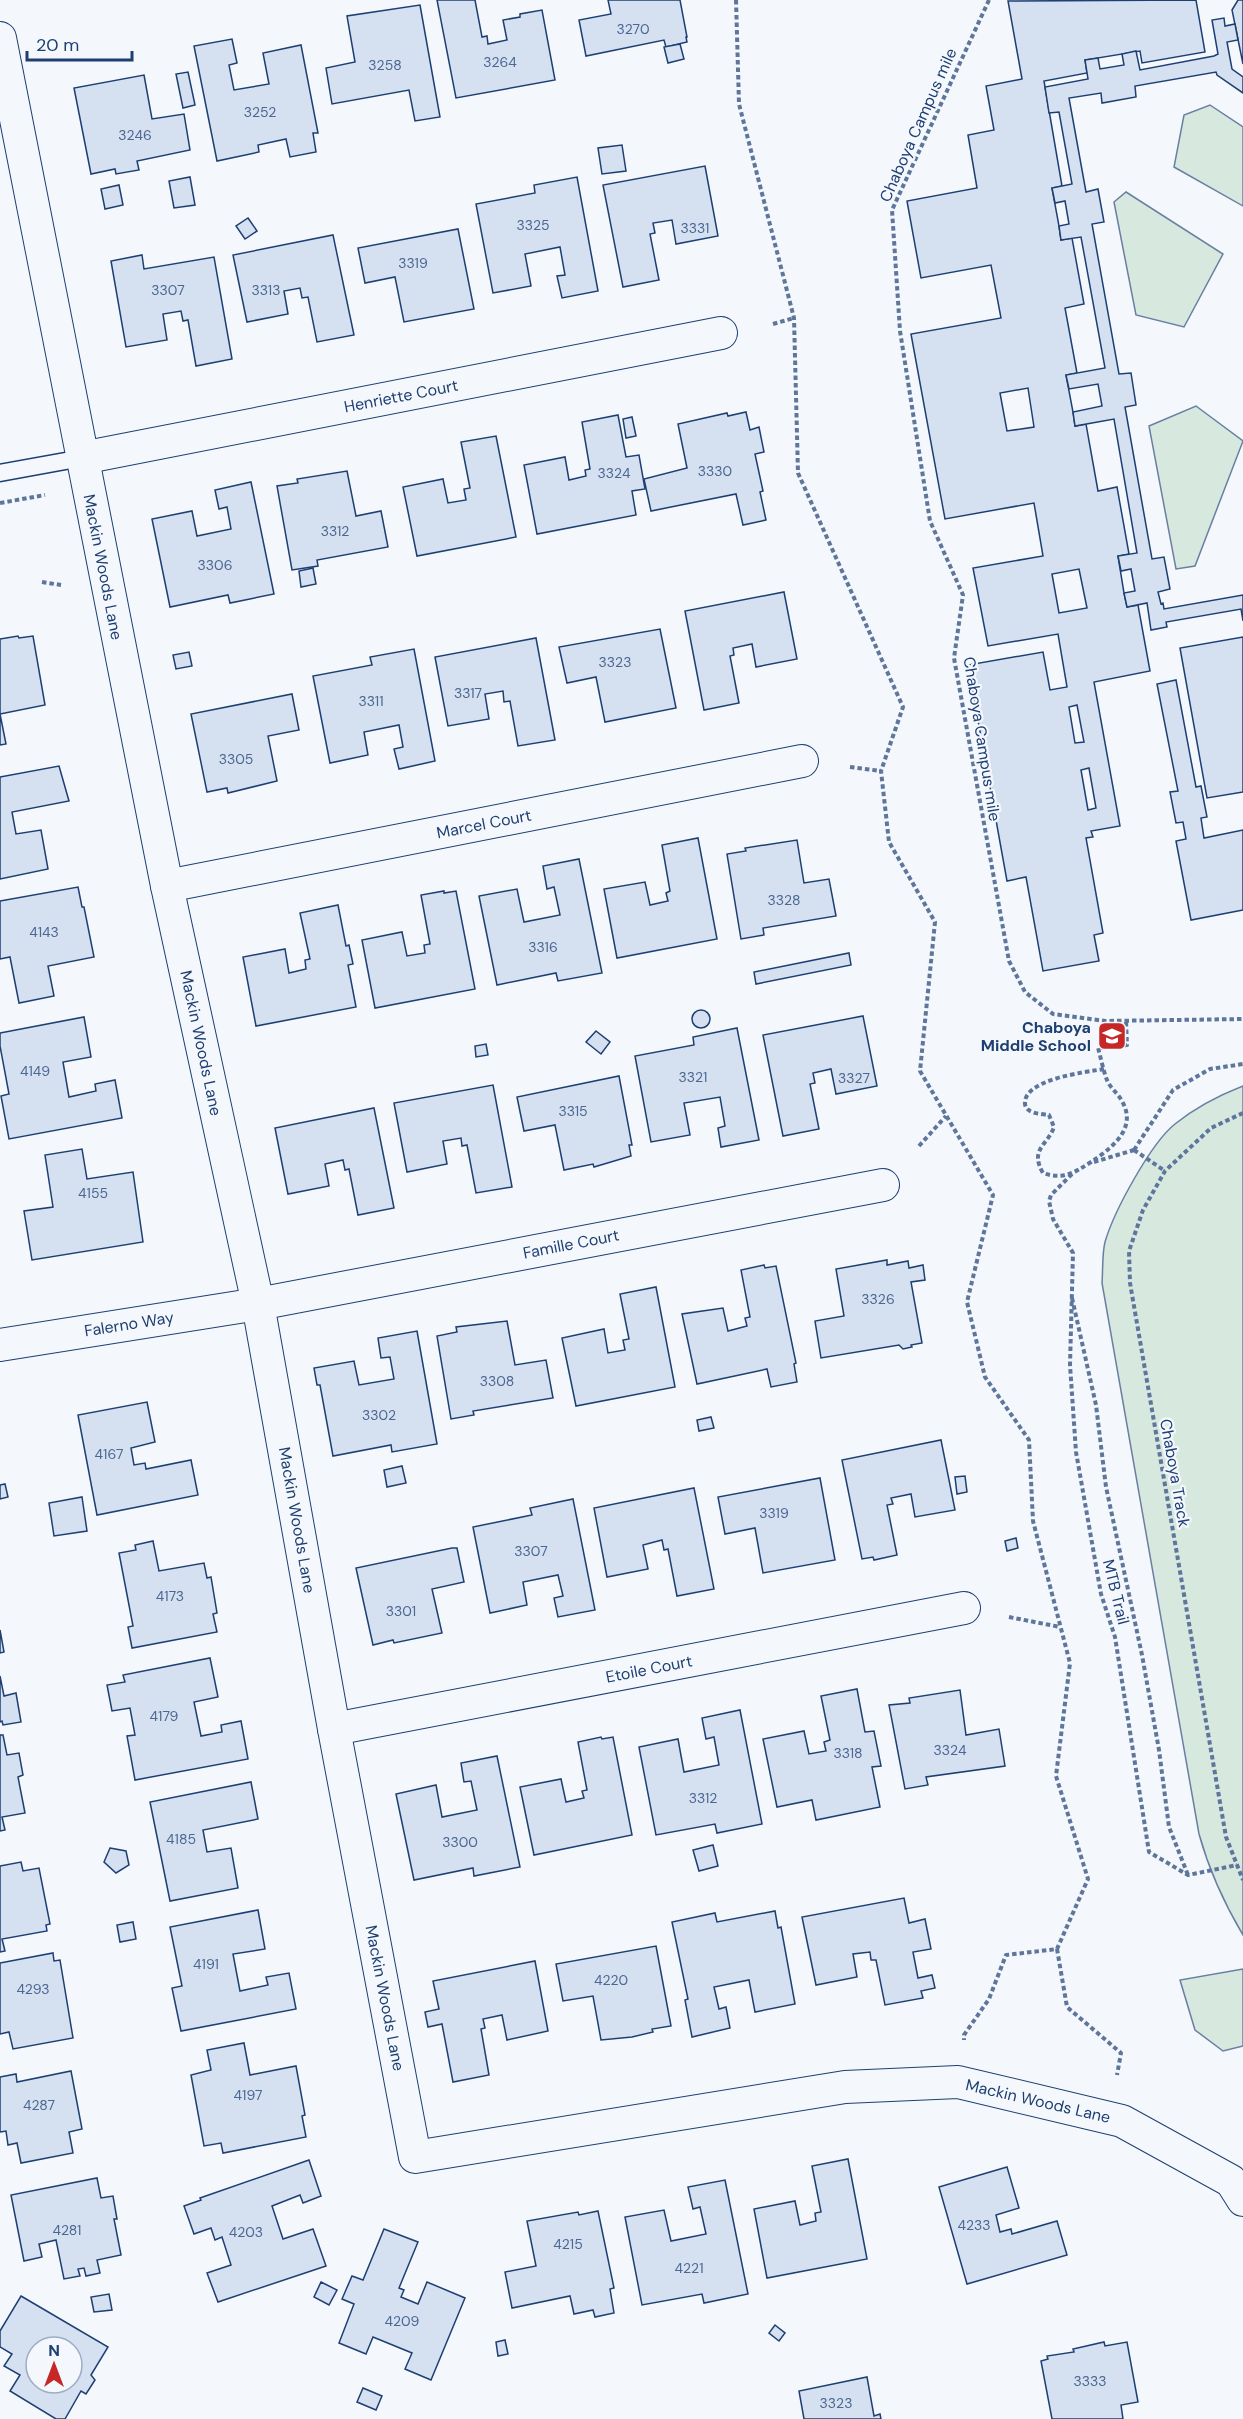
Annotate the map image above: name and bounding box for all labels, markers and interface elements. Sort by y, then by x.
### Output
house number: 3270 [617,20,649,38]
scale bar [27,24,132,62]
text: 20 m [36,33,79,57]
street label: Chaboya Campus mile [875,45,961,205]
house number: 3264 [483,53,517,71]
house number: 3258 [368,56,402,74]
house number: 3252 [244,103,276,121]
house number: 3246 [118,126,152,144]
house number: 3325 [516,216,550,234]
house number: 3331 [681,219,709,237]
house number: 3319 [398,254,428,272]
house number: 3307 [151,281,185,299]
house number: 3313 [252,281,280,299]
street label: Henriette Court [342,375,460,417]
house number: 3330 [698,462,732,480]
house number: 3324 [598,464,631,482]
street label: Mackin Woods Lane [79,492,127,642]
house number: 3312 [321,522,349,540]
house number: 3306 [198,556,232,574]
house number: 3323 [599,653,631,671]
street label: Chaboya Campus mile [959,655,1005,823]
house number: 3317 [454,684,482,702]
house number: 3311 [358,692,384,710]
house number: 3305 [219,750,253,768]
street label: Marcel Court [435,805,533,843]
house number: 3328 [768,891,800,909]
house number: 4143 [29,923,59,941]
house number: 3316 [528,938,558,956]
street label: Mackin Woods Lane [175,968,227,1118]
place label: Chaboya Middle School [981,1017,1091,1056]
school or university icon: Chaboya Middle School [1096,1020,1128,1052]
house number: 4149 [20,1062,50,1080]
house number: 3321 [679,1068,707,1086]
house number: 3327 [838,1069,870,1087]
house number: 3315 [558,1102,588,1120]
house number: 4155 [78,1184,108,1202]
street label: Famille Court [521,1224,621,1264]
house number: 3326 [861,1290,895,1308]
street label: Falerno Way [83,1307,175,1341]
house number: 3308 [480,1372,514,1390]
house number: 3302 [362,1406,396,1424]
street label: Chaboya Track [1155,1417,1195,1529]
house number: 4167 [95,1445,123,1463]
street label: Mackin Woods Lane [274,1445,320,1595]
house number: 3319 [759,1504,789,1522]
house number: 3307 [514,1542,548,1560]
street label: MTB Trail [1098,1557,1134,1627]
house number: 4173 [156,1587,184,1605]
house number: 3301 [386,1602,416,1620]
street label: Etoile Court [604,1650,694,1688]
house number: 4179 [150,1707,179,1725]
house number: 3324 [934,1741,967,1759]
house number: 3318 [833,1744,863,1762]
house number: 3312 [689,1789,717,1807]
house number: 4185 [166,1830,196,1848]
house number: 3300 [442,1833,478,1851]
street label: Mackin Woods Lane [361,1923,409,2073]
house number: 4191 [193,1955,219,1973]
house number: 4220 [594,1971,628,1989]
house number: 4293 [16,1980,50,1998]
street label: Mackin Woods Lane [964,2074,1112,2128]
house number: 4197 [234,2086,262,2104]
house number: 4287 [23,2096,55,2114]
house number: 4233 [957,2216,991,2234]
house number: 4281 [53,2221,81,2239]
house number: 4203 [229,2223,263,2241]
house number: 4215 [553,2235,583,2253]
house number: 4221 [675,2259,704,2277]
house number: 4209 [385,2312,420,2330]
north arrow [24,2335,84,2395]
text: N [48,2340,60,2361]
house number: 3333 [1073,2372,1107,2390]
house number: 3323 [820,2394,852,2412]

